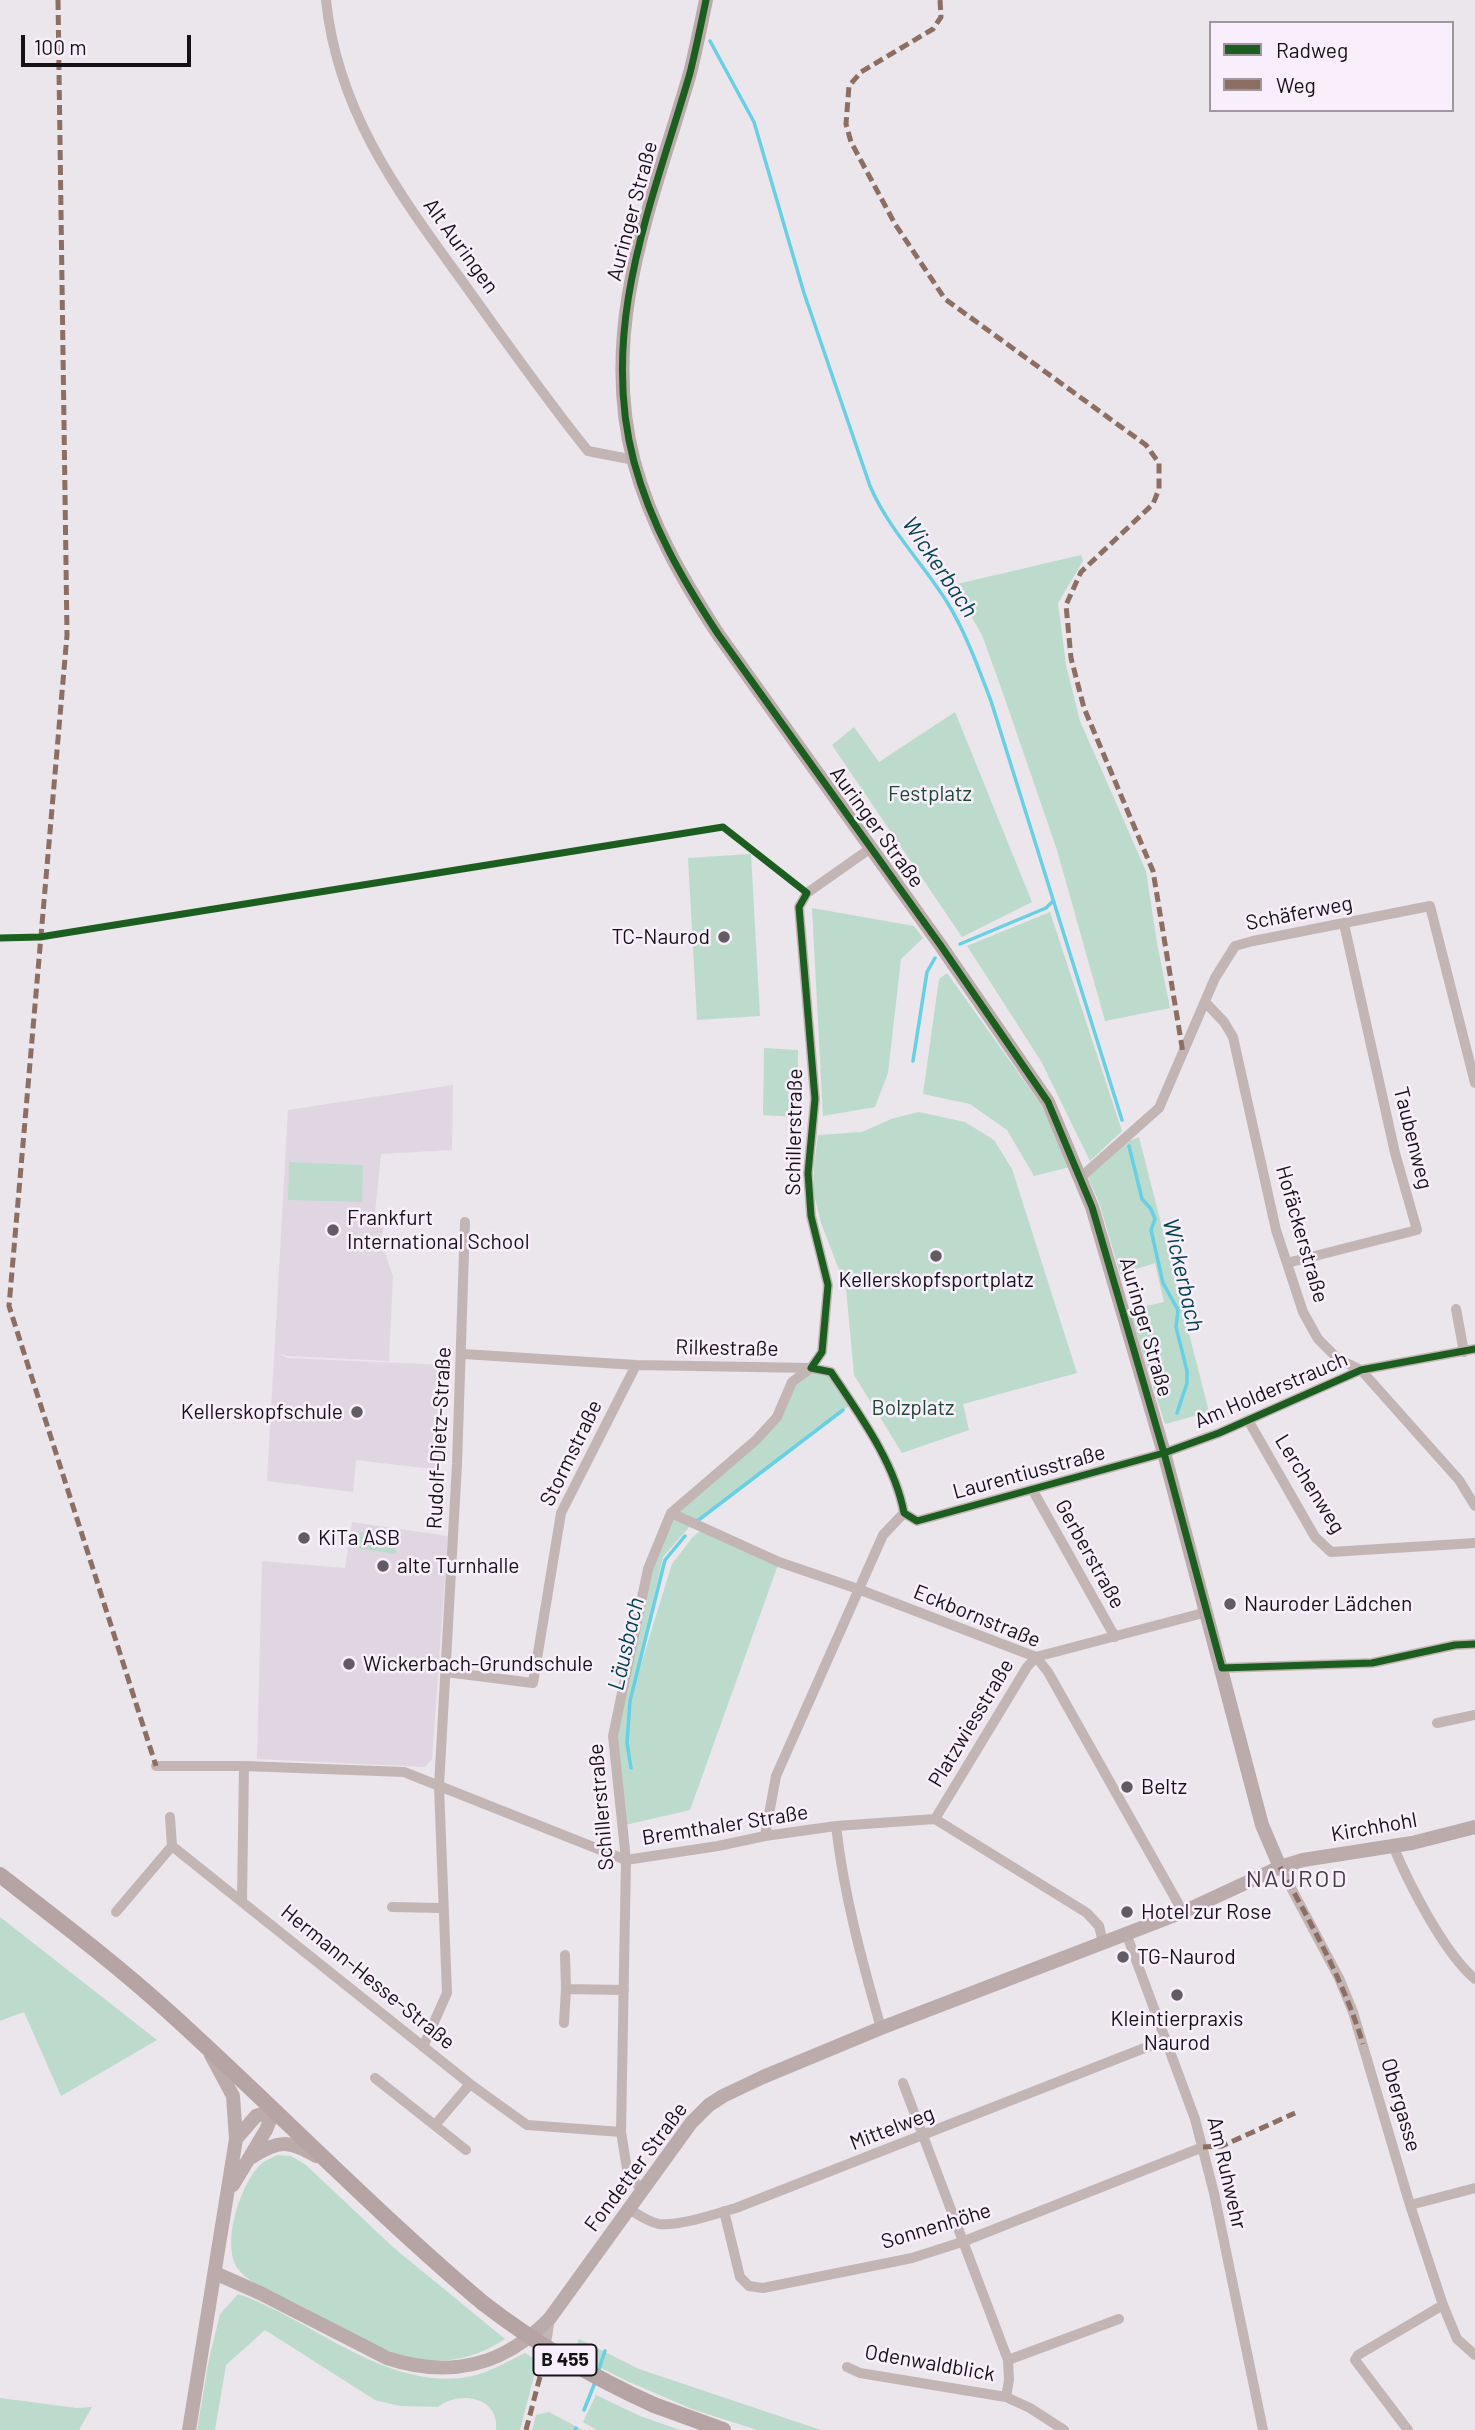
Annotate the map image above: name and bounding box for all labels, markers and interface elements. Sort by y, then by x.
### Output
scale bar [24,21,194,65]
legend [1209,21,1454,112]
text: 100 m [34,34,87,59]
text: Radweg [1276,37,1348,62]
text: Weg [1276,72,1316,97]
street label: Auringer Straße [601,138,663,284]
street label: Alt Auringen [418,193,504,299]
water label: Wickerbach [896,511,984,623]
street label: Auringer Straße [825,761,929,893]
park label: Festplatz [888,781,972,807]
street label: Schäferweg [1243,890,1355,936]
place label: TC-Naurod [611,924,710,950]
marker: TC-Naurod [716,929,732,945]
street label: Schillerstraße [780,1068,808,1196]
street label: Taubenweg [1388,1084,1438,1192]
street label: Hofäckerstraße [1270,1163,1334,1305]
place label: Frankfurt International School [347,1205,529,1255]
water label: Wickerbach [1157,1216,1209,1334]
marker: Frankfurt International School [325,1222,341,1238]
marker: Kellerskopfsportplatz [928,1248,944,1264]
street label: Auringer Straße [1114,1254,1178,1400]
place label: Kellerskopfsportplatz [838,1267,1034,1293]
street label: Rilkestraße [675,1335,779,1361]
street label: Rudolf-Dietz-Straße [422,1346,456,1530]
street label: Am Holderstrauch [1191,1346,1351,1434]
park label: Bolzplatz [872,1395,954,1421]
street label: Stormstraße [534,1396,608,1510]
place label: Kellerskopfschule [181,1399,343,1425]
marker: Kellerskopfschule [349,1404,365,1420]
street label: Lerchenweg [1270,1430,1350,1538]
street label: Laurentiusstraße [950,1440,1108,1504]
street label: Gerberstraße [1050,1495,1130,1613]
place label: KiTa ASB [318,1525,400,1551]
marker: KiTa ASB [296,1530,312,1546]
place label: alte Turnhalle [397,1553,519,1579]
marker: alte Turnhalle [375,1558,391,1574]
street label: Eckbornstraße [910,1579,1044,1653]
place label: Nauroder Lädchen [1244,1591,1412,1617]
water label: Läusbach [602,1595,650,1693]
marker: Nauroder Lädchen [1222,1596,1238,1612]
place label: Wickerbach-Grundschule [363,1651,593,1677]
street label: Platzwiesstraße [923,1654,1019,1792]
marker: Wickerbach-Grundschule [341,1656,357,1672]
street label: Schillerstraße [583,1743,619,1871]
place label: Beltz [1141,1774,1187,1800]
marker: Beltz [1119,1779,1135,1795]
street label: Bremthaler Straße [640,1799,810,1851]
street label: Kirchhohl [1329,1807,1419,1847]
district label: NAUROD [1246,1865,1348,1893]
street label: Hermann-Hesse-Straße [276,1899,460,2055]
place label: Hotel zur Rose [1141,1899,1272,1925]
marker: Hotel zur Rose [1119,1904,1135,1920]
place label: TG-Naurod [1137,1944,1236,1970]
marker: TG-Naurod [1115,1949,1131,1965]
marker: Kleintierpraxis Naurod [1169,1987,1185,2003]
place label: Kleintierpraxis Naurod [1111,2006,1243,2056]
street label: Obergasse [1376,2055,1426,2155]
street label: Fondetter Straße [579,2097,693,2237]
street label: Mittelweg [846,2100,938,2156]
street label: Am Ruhwehr [1202,2114,1252,2232]
street label: Sonnenhöhe [878,2197,994,2255]
street label: Odenwaldblick [863,2339,997,2387]
road number: B 455 [534,2344,596,2376]

